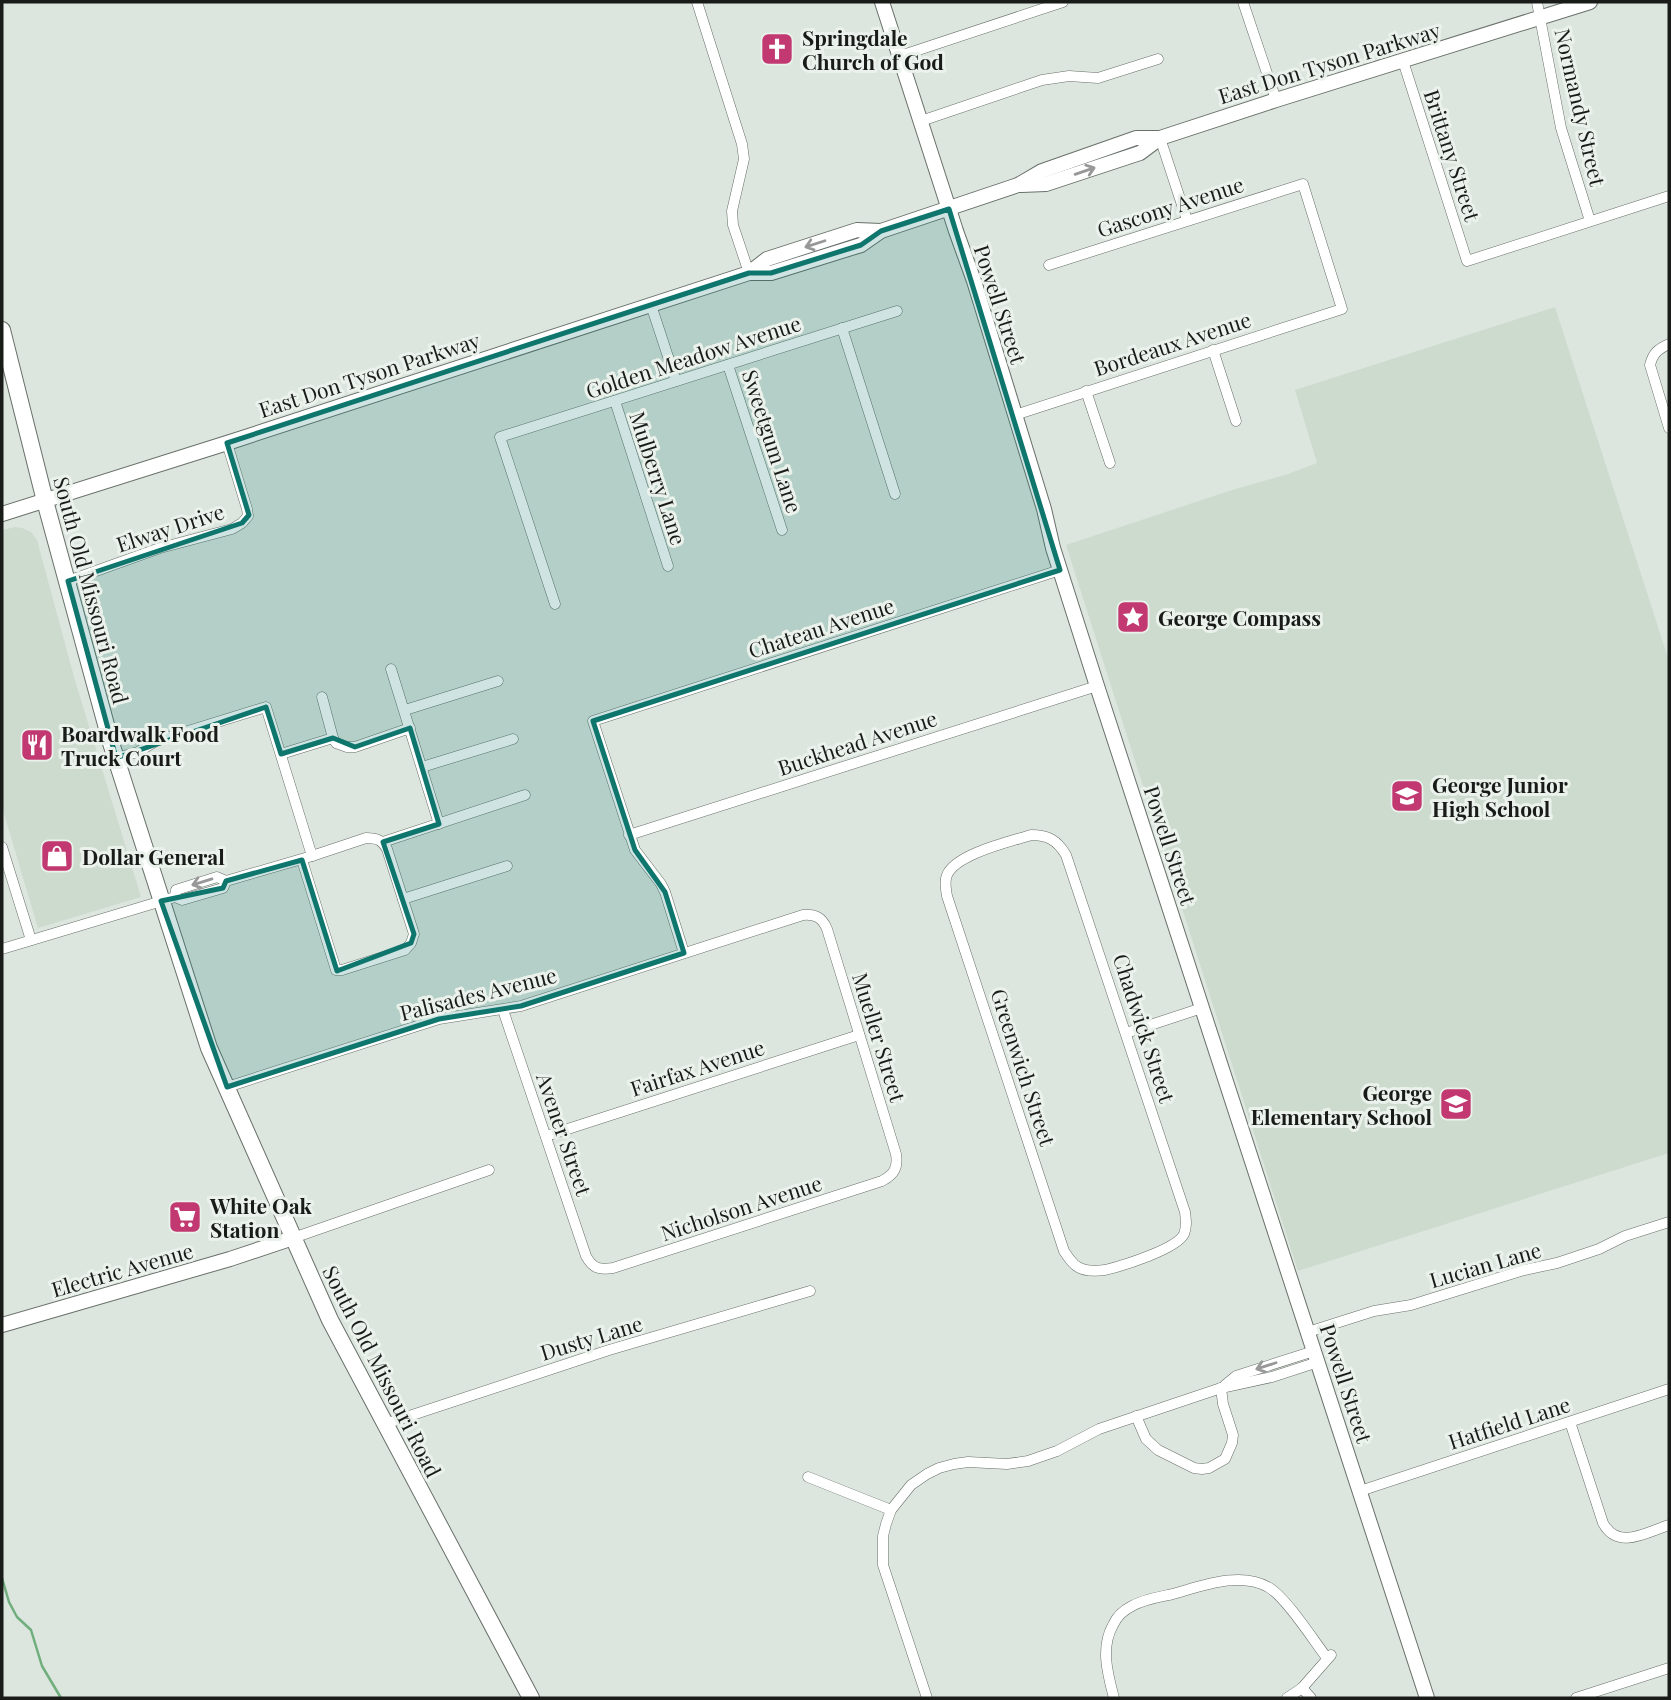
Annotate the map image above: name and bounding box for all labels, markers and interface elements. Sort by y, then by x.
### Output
street label: East Don Tyson Parkway [1214,15,1444,109]
place label: Springdale Church of God [802,23,944,75]
street label: Normandy Street [1549,26,1613,189]
church icon: Springdale Church of God [758,30,796,68]
street label: Brittany Street [1419,86,1488,225]
one-way arrow [1073,164,1095,177]
street label: Gascony Avenue [1093,169,1247,243]
one-way arrow [804,239,826,251]
street label: Powell Street [969,241,1034,368]
street label: Bordeaux Avenue [1090,304,1254,382]
street label: Golden Meadow Avenue [582,308,804,404]
street label: East Don Tyson Parkway [255,325,484,423]
street label: Sweetgum Lane [737,366,809,516]
street label: Mulberry Lane [624,408,694,548]
street label: South Old Missouri Road [48,473,136,707]
street label: Elway Drive [112,496,228,558]
street label: Chateau Avenue [744,590,898,664]
place icon: George Compass [1114,598,1152,636]
place label: George Compass [1158,603,1321,631]
street label: Buckhead Avenue [774,703,940,781]
place label: Boardwalk Food Truck Court [61,719,219,771]
restaurant icon: Boardwalk Food Truck Court [18,726,56,764]
place label: George Junior High School [1432,770,1568,822]
school or university icon: George Junior High School [1388,777,1426,815]
street label: Powell Street [1139,782,1204,909]
shop icon: Dollar General [38,837,76,875]
place label: Dollar General [82,842,225,870]
one-way arrow [191,876,213,889]
street label: Chadwick Street [1108,950,1182,1107]
street label: Palisades Avenue [397,960,559,1026]
street label: Mueller Street [847,969,913,1106]
street label: Greenwich Street [985,985,1063,1150]
street label: Fairfax Avenue [626,1032,768,1102]
street label: Avener Street [531,1068,599,1199]
place label: George Elementary School [1251,1078,1432,1130]
school or university icon: George Elementary School [1437,1085,1475,1123]
street label: Nicholson Avenue [657,1168,825,1246]
place label: White Oak Station [209,1191,313,1243]
supermarket icon: White Oak Station [166,1198,204,1236]
street label: Electric Avenue [48,1235,196,1303]
street label: Lucian Lane [1426,1235,1544,1293]
street label: South Old Missouri Road [317,1260,449,1482]
street label: Dusty Lane [536,1308,646,1366]
street label: Powell Street [1315,1320,1380,1447]
one-way arrow [1256,1361,1278,1373]
street label: Hatfield Lane [1444,1389,1574,1455]

